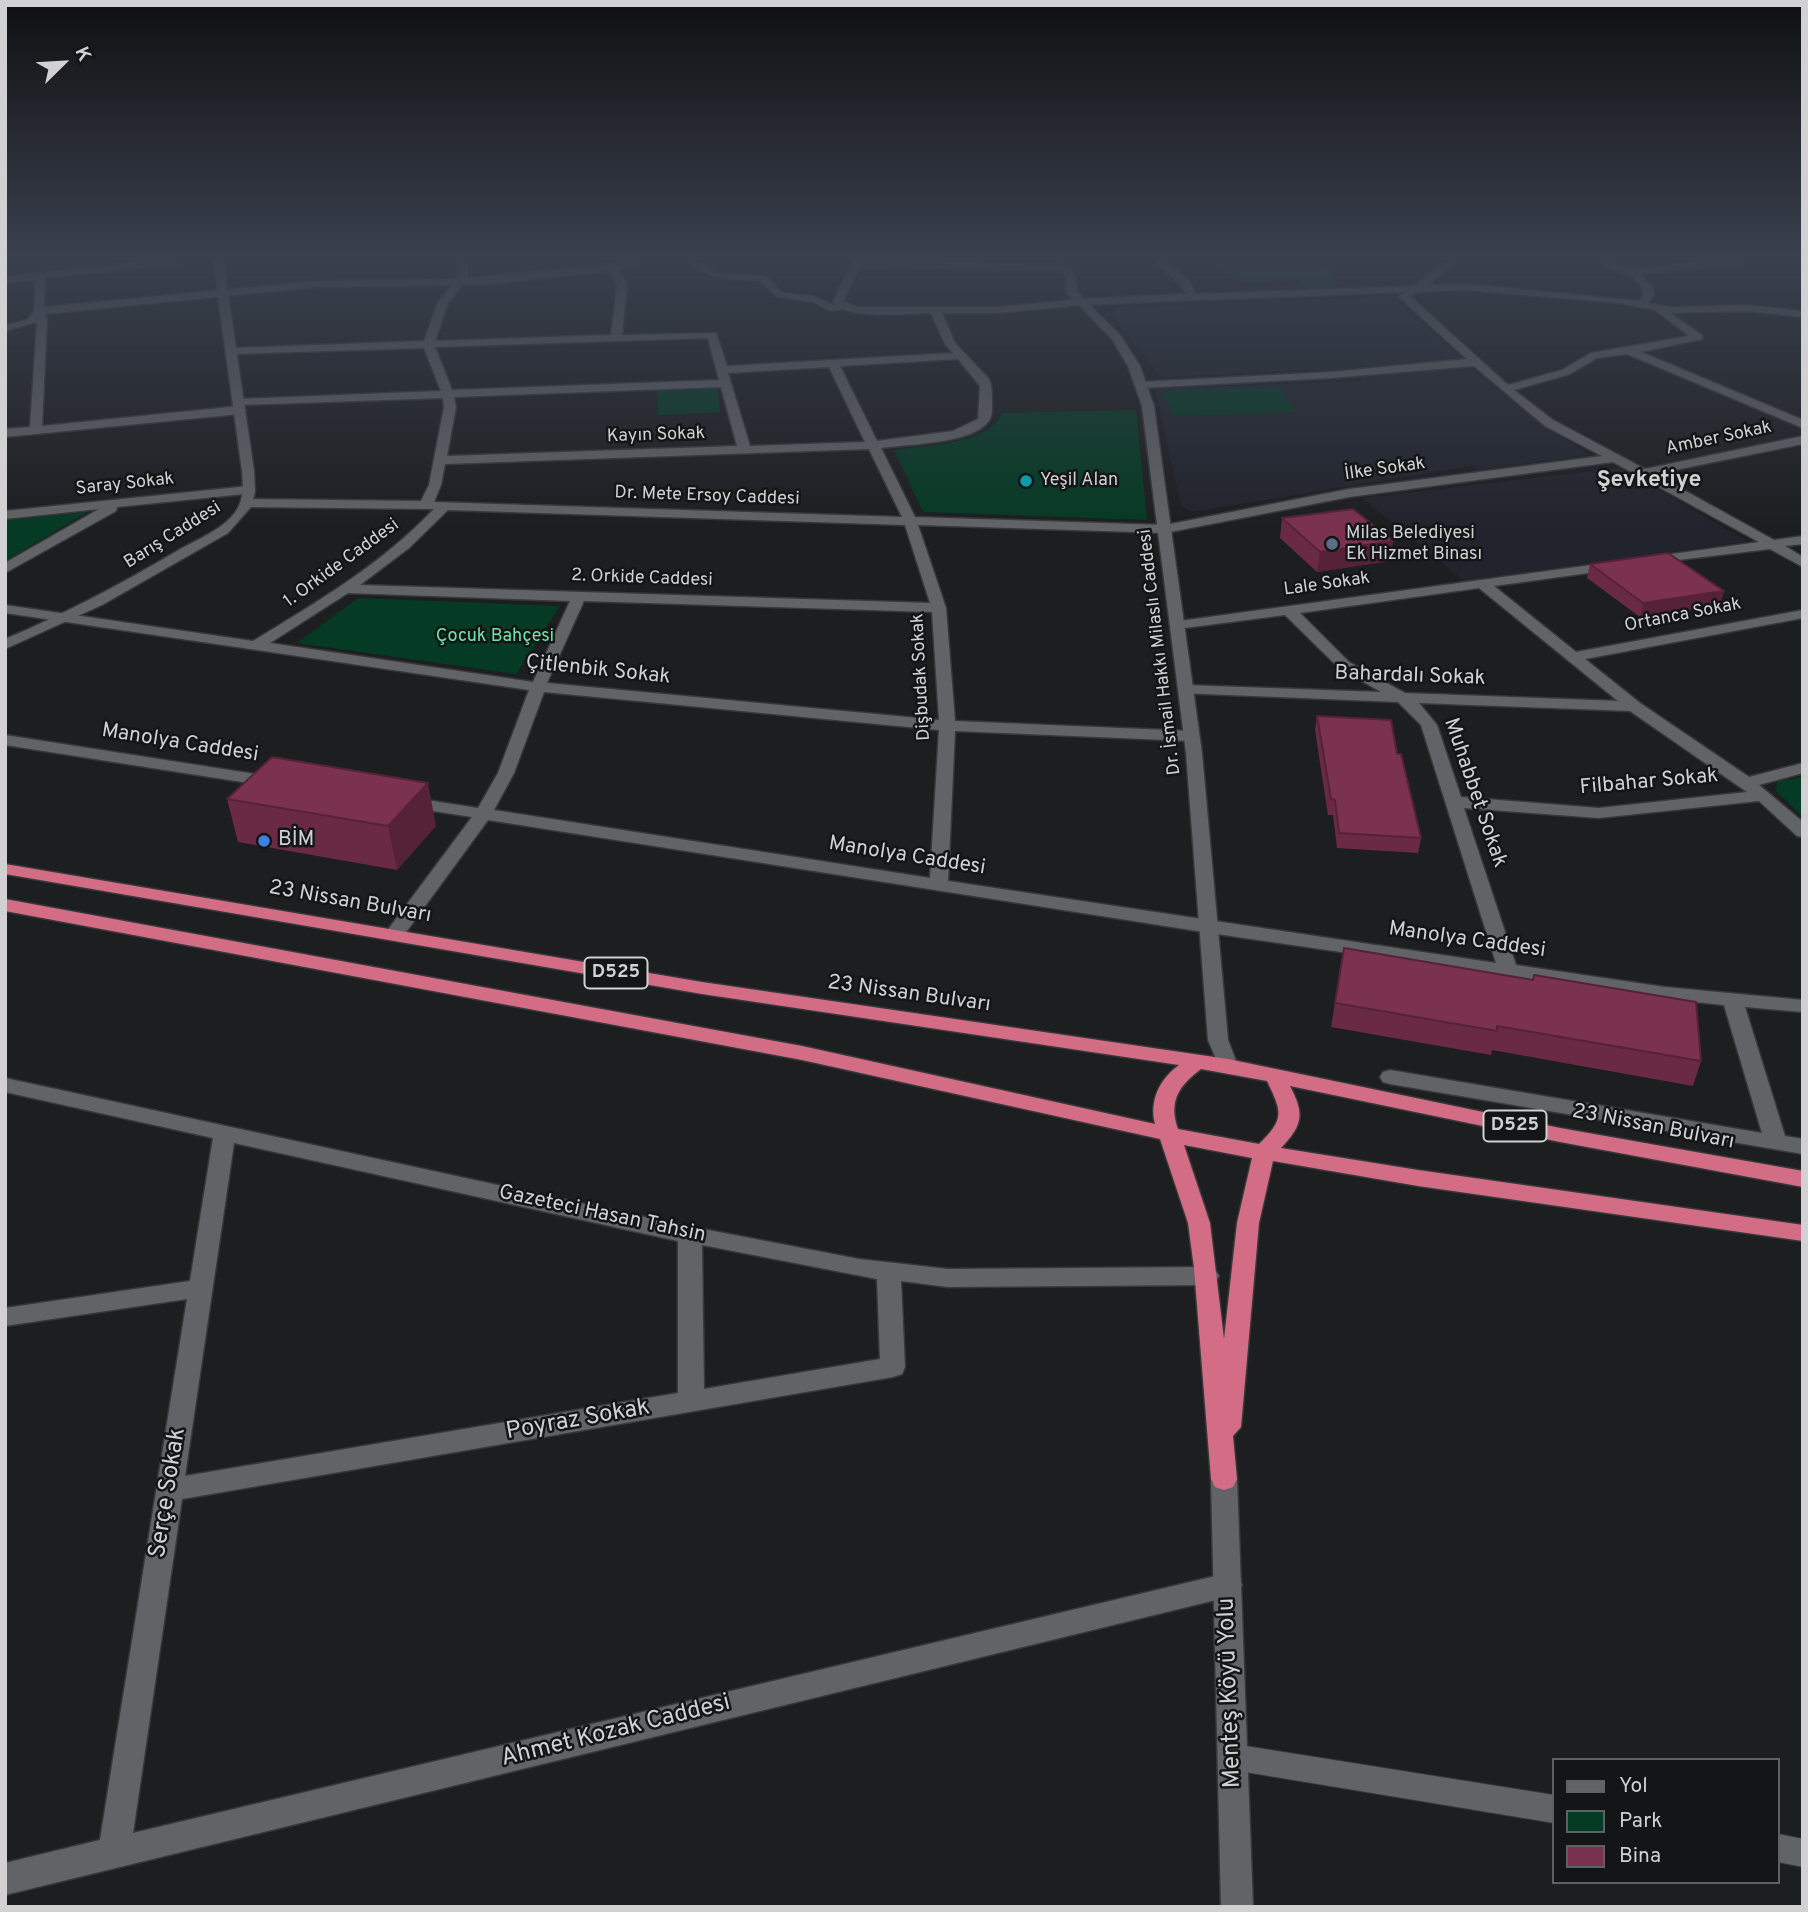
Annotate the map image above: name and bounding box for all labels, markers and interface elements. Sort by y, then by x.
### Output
north arrow [28,28,98,98]
text: K [68,43,96,65]
street label: Amber Sokak [1664,417,1774,461]
street label: Kayın Sokak [606,423,706,449]
street label: İlke Sokak [1343,454,1427,486]
district label: Şevketiye [1597,467,1701,495]
street label: Saray Sokak [75,469,175,501]
place label: Yeşil Alan [1040,470,1118,492]
marker: Yeşil Alan [1018,473,1034,489]
street label: Dr. Mete Ersoy Caddesi [614,483,800,511]
street label: Barış Caddesi [121,498,225,574]
street label: 1. Orkide Caddesi [280,515,404,613]
place label: Milas Belediyesi Ek Hizmet Binası [1346,523,1482,566]
street label: Dr. İsmail Hakkı Milaslı Caddesi [1135,528,1187,776]
marker: Milas Belediyesi Ek Hizmet Binası [1324,536,1340,552]
street label: 2. Orkide Caddesi [571,566,713,592]
street label: Lale Sokak [1283,568,1371,602]
street label: Ortanca Sokak [1623,594,1743,638]
street label: Dişbudak Sokak [908,613,936,741]
park label: Çocuk Bahçesi [436,626,554,648]
street label: Çitlenbik Sokak [524,651,672,691]
street label: Bahardalı Sokak [1334,662,1486,692]
street label: Muhabbet Sokak [1437,715,1511,871]
street label: Manolya Caddesi [100,719,260,769]
street label: Filbahar Sokak [1579,764,1719,802]
place label: BİM [278,828,314,854]
street label: Manolya Caddesi [827,832,987,882]
marker: BİM [256,833,272,849]
street label: 23 Nissan Bulvarı [267,876,433,930]
street label: Manolya Caddesi [1387,917,1547,965]
road number: D525 [584,958,648,988]
street label: 23 Nissan Bulvarı [826,971,992,1019]
street label: 23 Nissan Bulvarı [1570,1100,1736,1156]
road number: D525 [1484,1110,1546,1142]
street label: Gazeteci Hasan Tahsin [496,1181,708,1249]
street label: Poyraz Sokak [504,1394,652,1448]
street label: Serçe Sokak [144,1426,194,1560]
street label: Menteş Köyü Yolu [1213,1597,1249,1789]
street label: Ahmet Kozak Caddesi [498,1690,734,1774]
legend [1552,1758,1780,1884]
text: Yol [1619,1773,1648,1800]
text: Park [1619,1808,1662,1835]
text: Bina [1619,1843,1661,1870]

